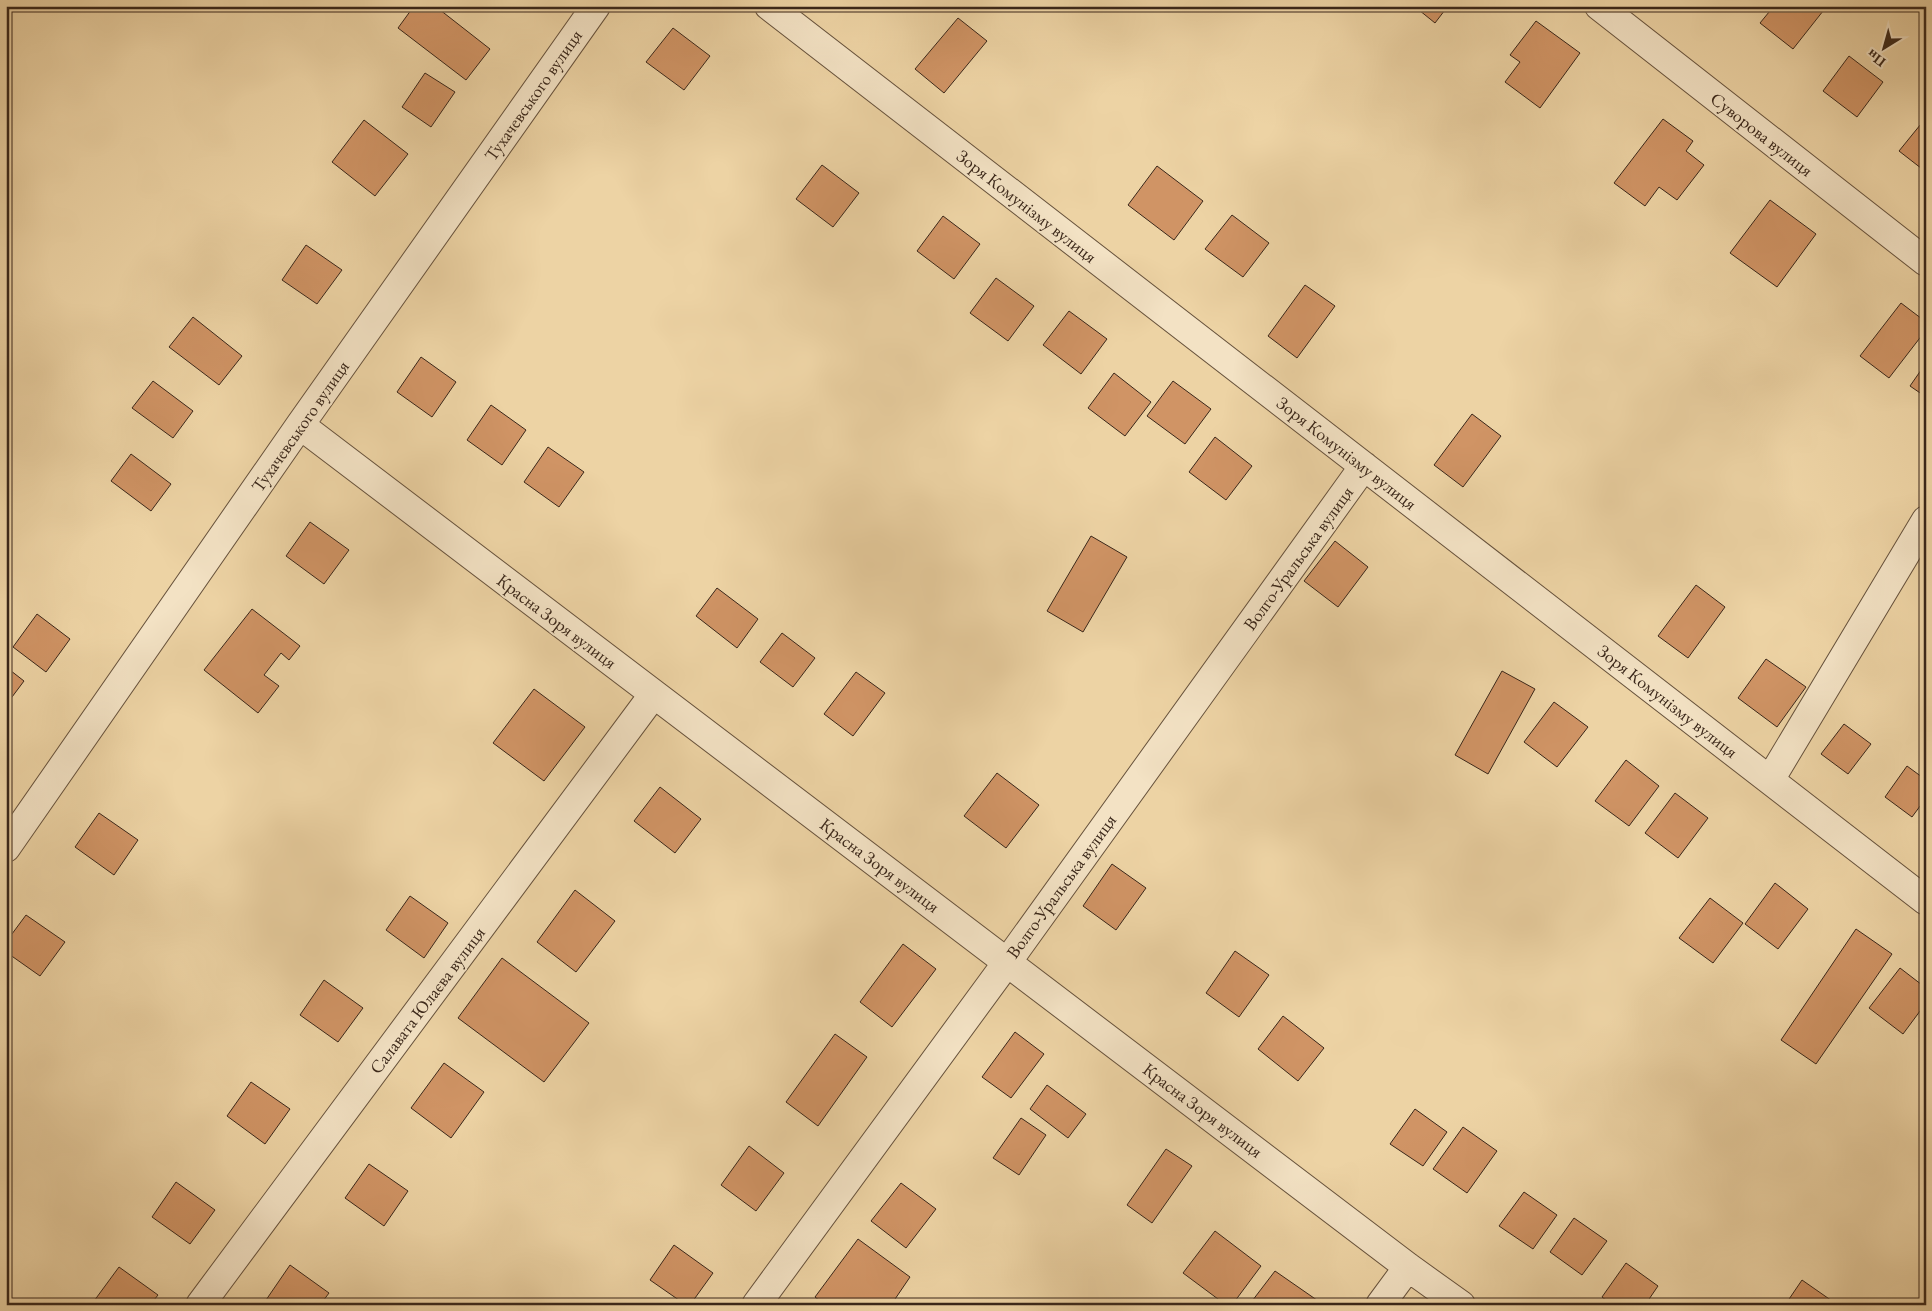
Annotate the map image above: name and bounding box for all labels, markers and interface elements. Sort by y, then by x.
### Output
north arrow [1860,22,1910,72]
street label: Тухачевського вулиця [479,25,587,165]
text: Пн [1863,45,1889,71]
street label: Суворова вулиця [1706,87,1818,181]
street label: Зоря Комунізму вулиця [952,144,1102,268]
street label: Тухачевського вулиця [246,356,354,496]
street label: Зоря Комунізму вулиця [1272,391,1422,515]
street label: Волго-Уральська вулиця [1238,481,1358,635]
street label: Красна Зоря вулиця [492,568,622,674]
street label: Зоря Комунізму вулиця [1593,639,1743,763]
street label: Волго-Уральська вулиця [1001,809,1121,963]
street label: Красна Зоря вулиця [815,812,945,918]
street label: Салавата Юлаєва вулиця [364,922,490,1078]
street label: Красна Зоря вулиця [1138,1057,1268,1163]

